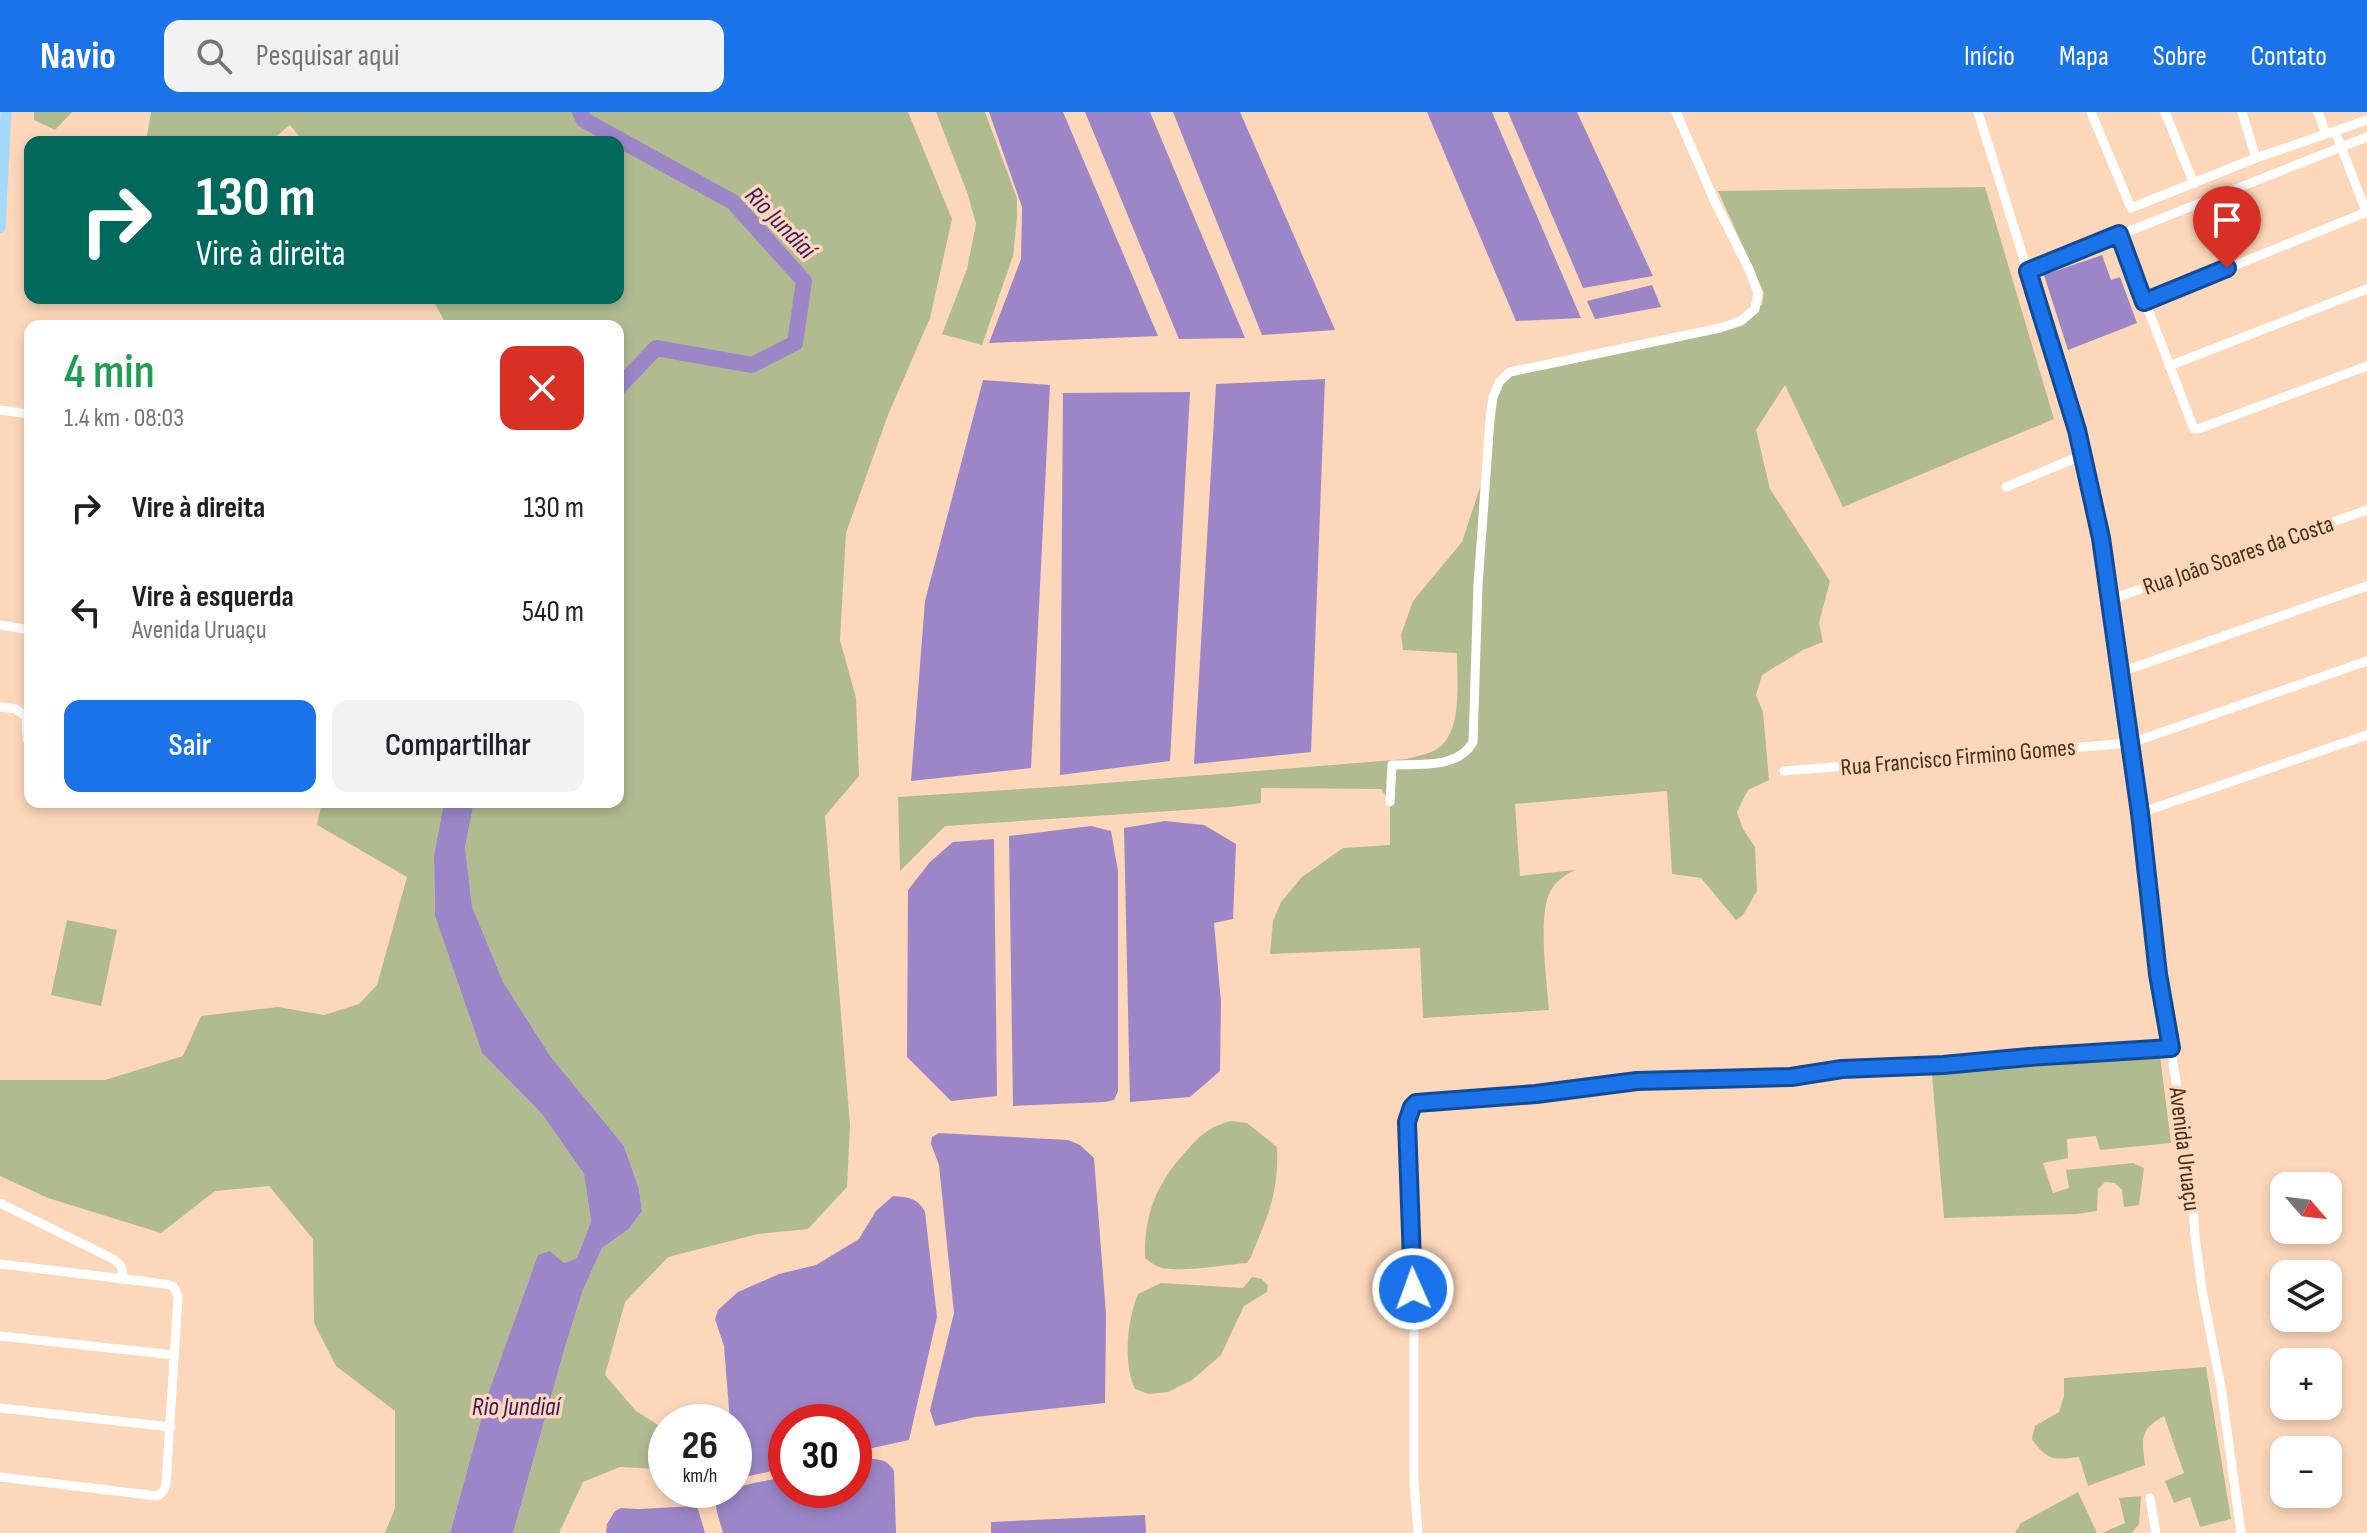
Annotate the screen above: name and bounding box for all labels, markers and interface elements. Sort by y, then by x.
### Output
search box [164,20,724,92]
text: Navio [40,34,116,79]
icon: search [192,34,236,78]
text: Pesquisar aqui [256,38,400,74]
text: Início [1964,40,2015,73]
text: Mapa [2059,40,2109,73]
text: Sobre [2153,40,2207,73]
text: Contato [2251,40,2327,73]
text: 130 m [196,165,316,232]
icon: right [64,168,168,272]
water label: Rio Jundiaí [738,180,823,267]
pin [2193,186,2261,268]
icon: arrive [2205,198,2249,242]
text: Vire à direita [196,233,346,276]
text: 4 min [64,344,155,401]
button: close [500,346,584,430]
text: 1.4 km · 08:03 [64,403,184,434]
icon: right [64,486,108,530]
text: Vire à direita [132,490,265,526]
text: 130 m [524,490,584,526]
street label: Rua João Soares da Costa [2139,509,2337,602]
text: Vire à esquerda [132,579,294,615]
icon: left [64,590,108,634]
text: 540 m [522,594,584,630]
text: Avenida Uruaçu [132,615,267,646]
button: Sair [64,700,316,792]
button: Compartilhar [332,700,584,792]
street label: Rua Francisco Firmino Gomes [1839,733,2077,782]
street label: Avenida Uruaçu [2162,1085,2206,1212]
north arrow [2270,1172,2342,1244]
map controls [2270,1172,2342,1508]
position arrow [1371,1247,1455,1331]
button: layers [2270,1260,2342,1332]
button: + [2270,1348,2342,1420]
water label: Rio Jundiaí [472,1392,563,1423]
speed limit sign: 30 [768,1404,872,1508]
text: 26 [682,1422,718,1470]
button: − [2270,1436,2342,1508]
text: km/h [683,1464,717,1488]

